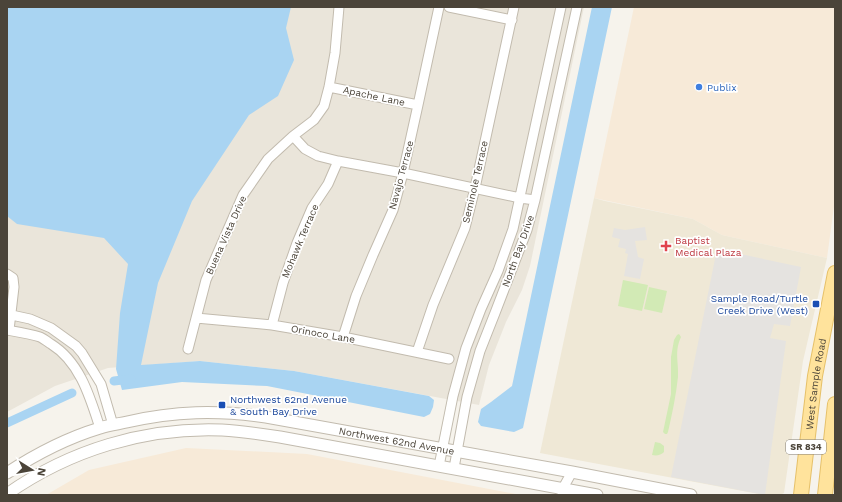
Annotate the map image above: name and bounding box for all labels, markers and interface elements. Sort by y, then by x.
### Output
marker: Publix [694,82,704,92]
place label: Publix [707,82,737,93]
street label: Apache Lane [342,84,406,108]
street label: Navajo Terrace [386,139,416,211]
street label: Seminole Terrace [460,139,490,224]
street label: Buena Vista Drive [204,194,248,276]
street label: Mohawk Terrace [280,202,321,279]
street label: North Bay Drive [500,213,536,289]
place label: Baptist Medical Plaza [675,235,742,258]
marker: Baptist Medical Plaza [660,240,672,252]
place label: Sample Road/Turtle Creek Drive (West) [711,293,808,316]
marker: Sample Road/Turtle Creek Drive (West) [811,299,821,309]
street label: Orinoco Lane [290,323,356,345]
street label: West Sample Road [803,337,828,430]
place label: Northwest 62nd Avenue & South Bay Drive [230,394,347,417]
marker: Northwest 62nd Avenue & South Bay Drive [217,400,227,410]
street label: Northwest 62nd Avenue [338,425,455,456]
road number: SR 834 [786,440,826,454]
north arrow [12,450,52,490]
text: N [34,467,48,477]

